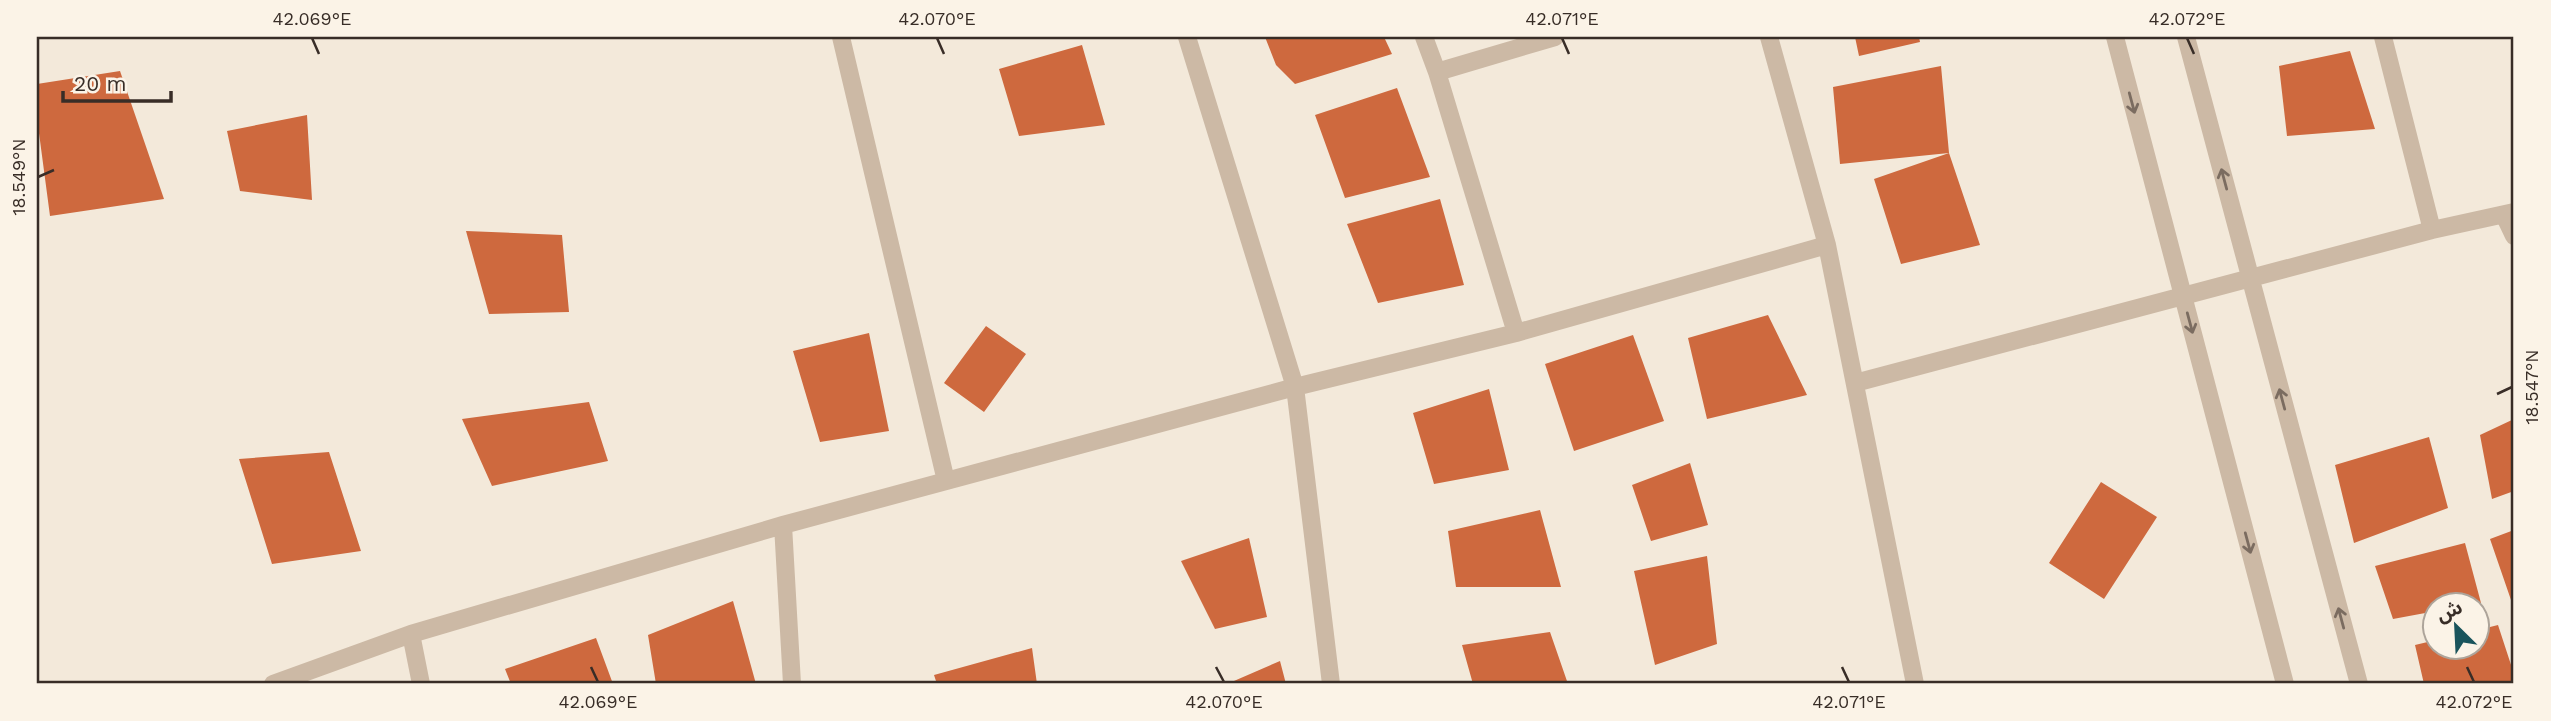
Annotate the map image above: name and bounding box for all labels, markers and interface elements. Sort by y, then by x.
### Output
text: 42.069°E [273,8,351,29]
text: 42.070°E [898,8,976,29]
text: 42.071°E [1525,8,1599,29]
text: 42.072°E [2148,8,2226,29]
scale bar [63,60,172,104]
text: 20 m [74,71,126,96]
one-way arrow [2126,91,2139,114]
text: 18.549°N [8,139,29,215]
one-way arrow [2217,168,2230,191]
one-way arrow [2184,311,2197,334]
text: 18.547°N [2521,349,2542,425]
one-way arrow [2275,388,2288,410]
one-way arrow [2242,531,2255,554]
north arrow [2422,592,2492,662]
text: ش [2433,595,2466,627]
one-way arrow [2334,607,2347,630]
text: 42.069°E [559,691,637,712]
text: 42.070°E [1185,691,1263,712]
text: 42.071°E [1812,691,1886,712]
text: 42.072°E [2435,691,2513,712]

